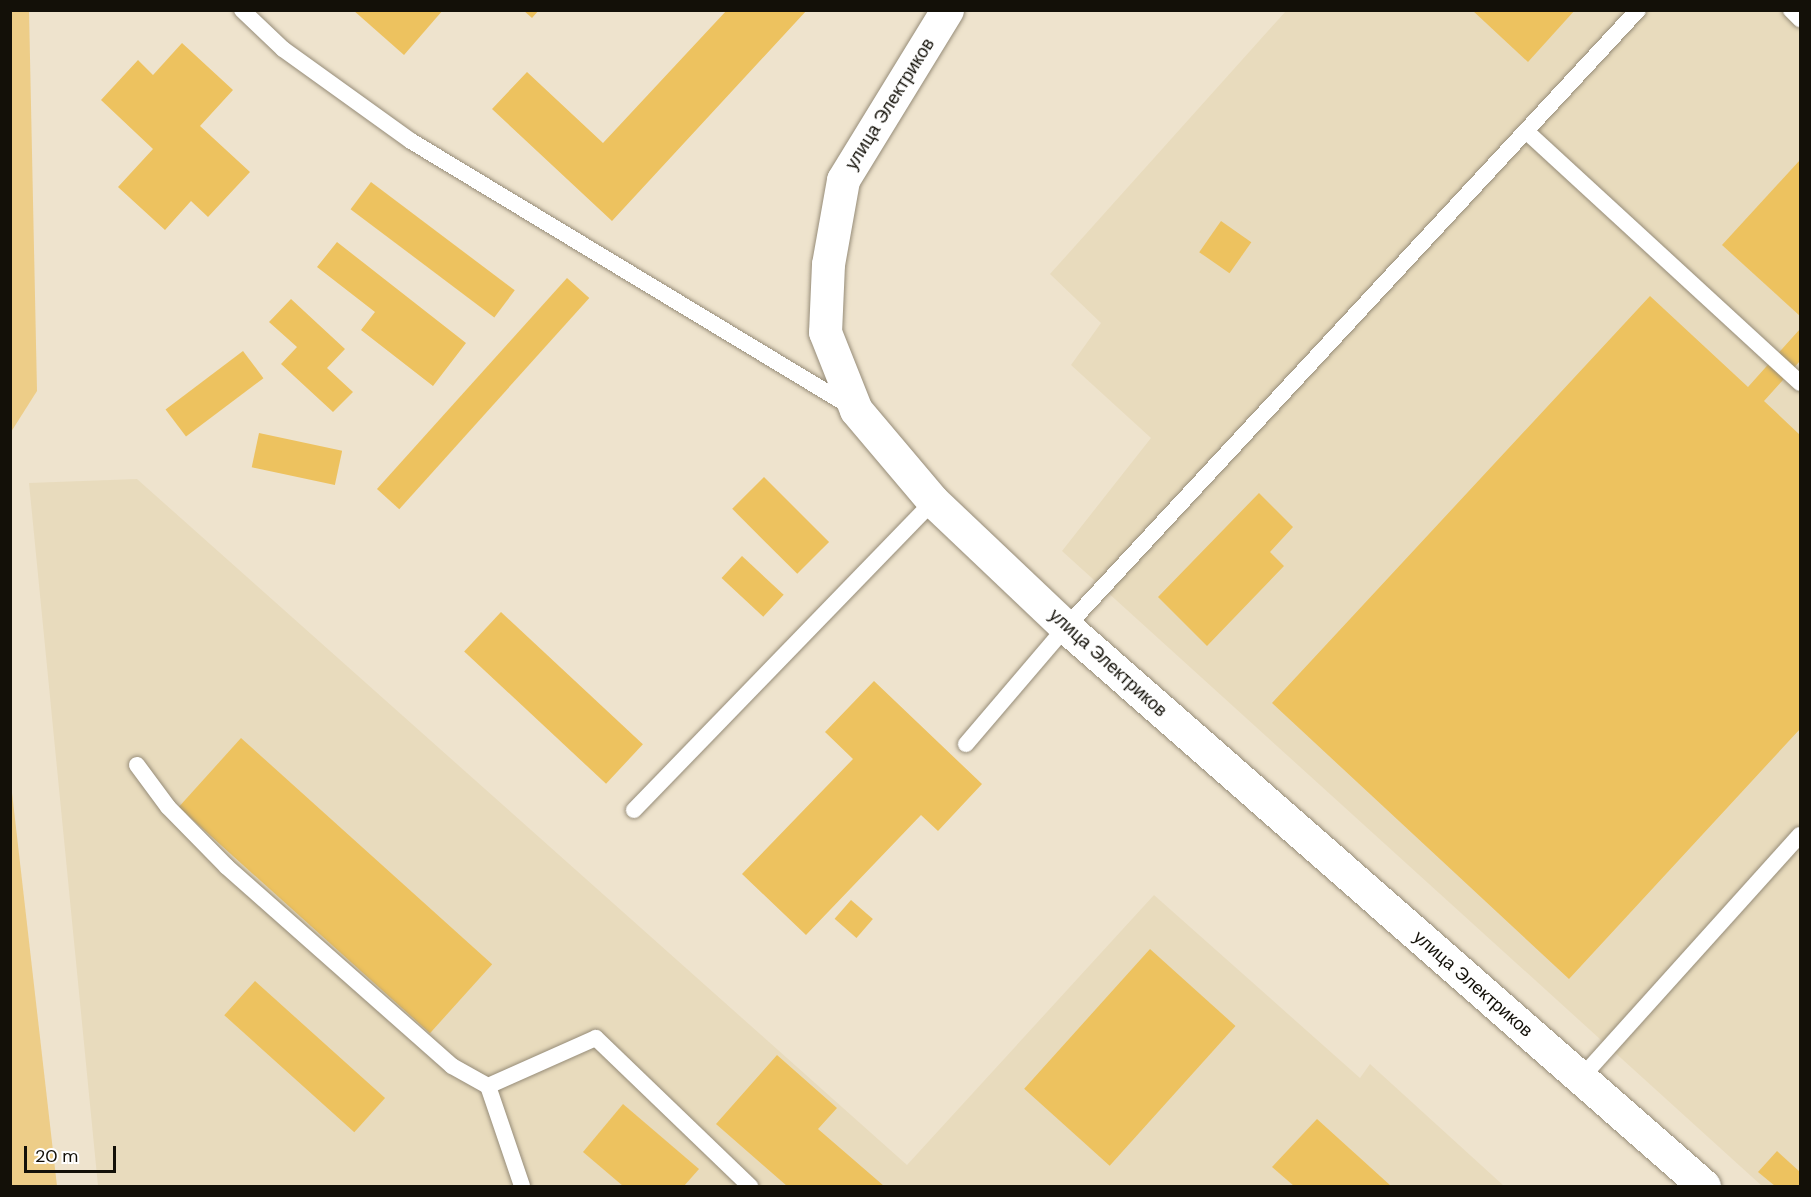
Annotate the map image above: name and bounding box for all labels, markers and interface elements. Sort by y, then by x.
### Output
street label: улица Электриков [841,34,939,174]
street label: улица Электриков [1045,604,1171,722]
street label: улица Электриков [1409,926,1537,1042]
scale bar [27,1134,118,1172]
text: 20 m [35,1144,78,1168]

